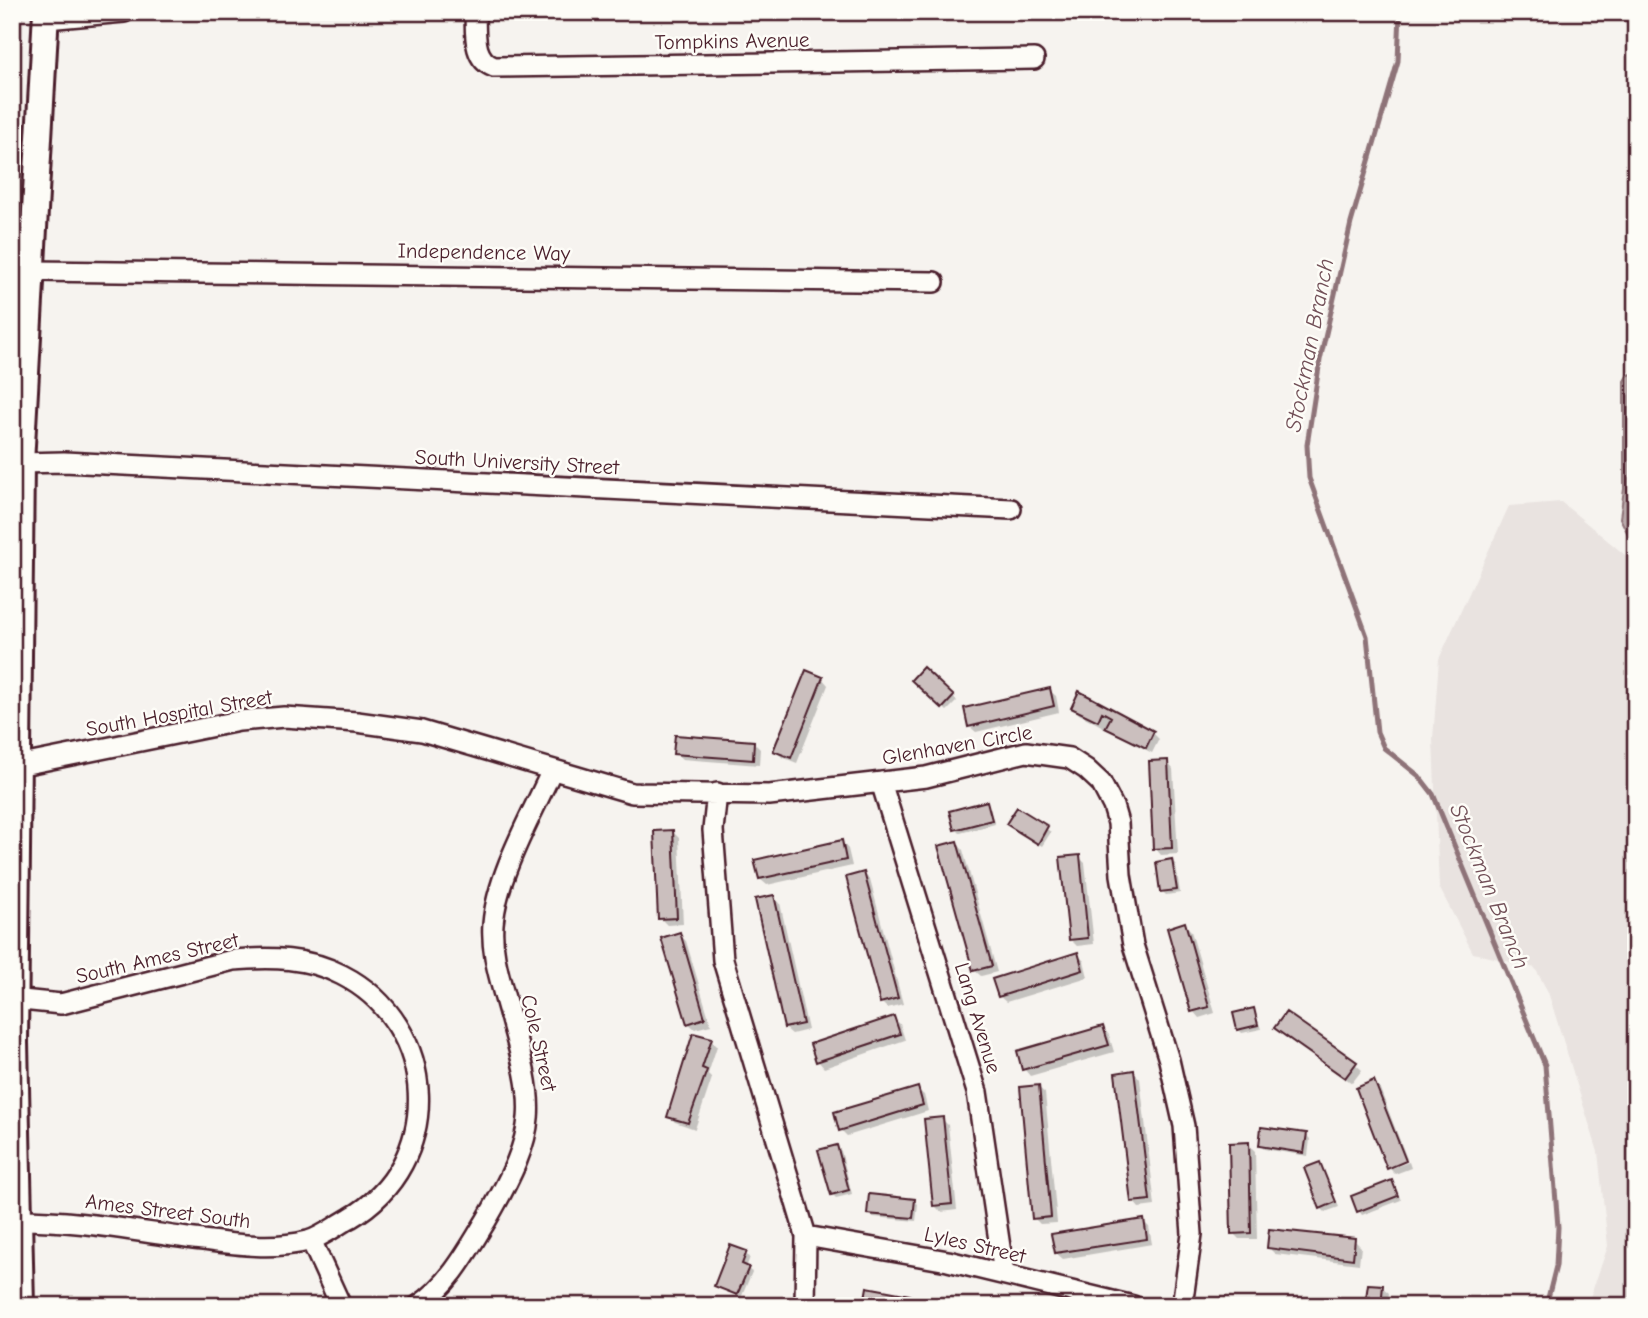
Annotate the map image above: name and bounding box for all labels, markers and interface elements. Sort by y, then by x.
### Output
street label: Tompkins Avenue [654,28,810,54]
street label: Independence Way [397,238,571,266]
water label: Stockman Branch [1279,256,1340,434]
street label: South University Street [414,445,621,479]
street label: South Hospital Street [84,685,275,741]
street label: Glenhaven Circle [880,720,1034,770]
water label: Stockman Branch [1444,800,1535,973]
street label: South Ames Street [73,927,242,988]
street label: Lang Avenue [950,960,1006,1076]
street label: Cole Street [516,992,562,1095]
street label: Ames Street South [84,1189,252,1233]
street label: Lyles Street [922,1222,1029,1269]

